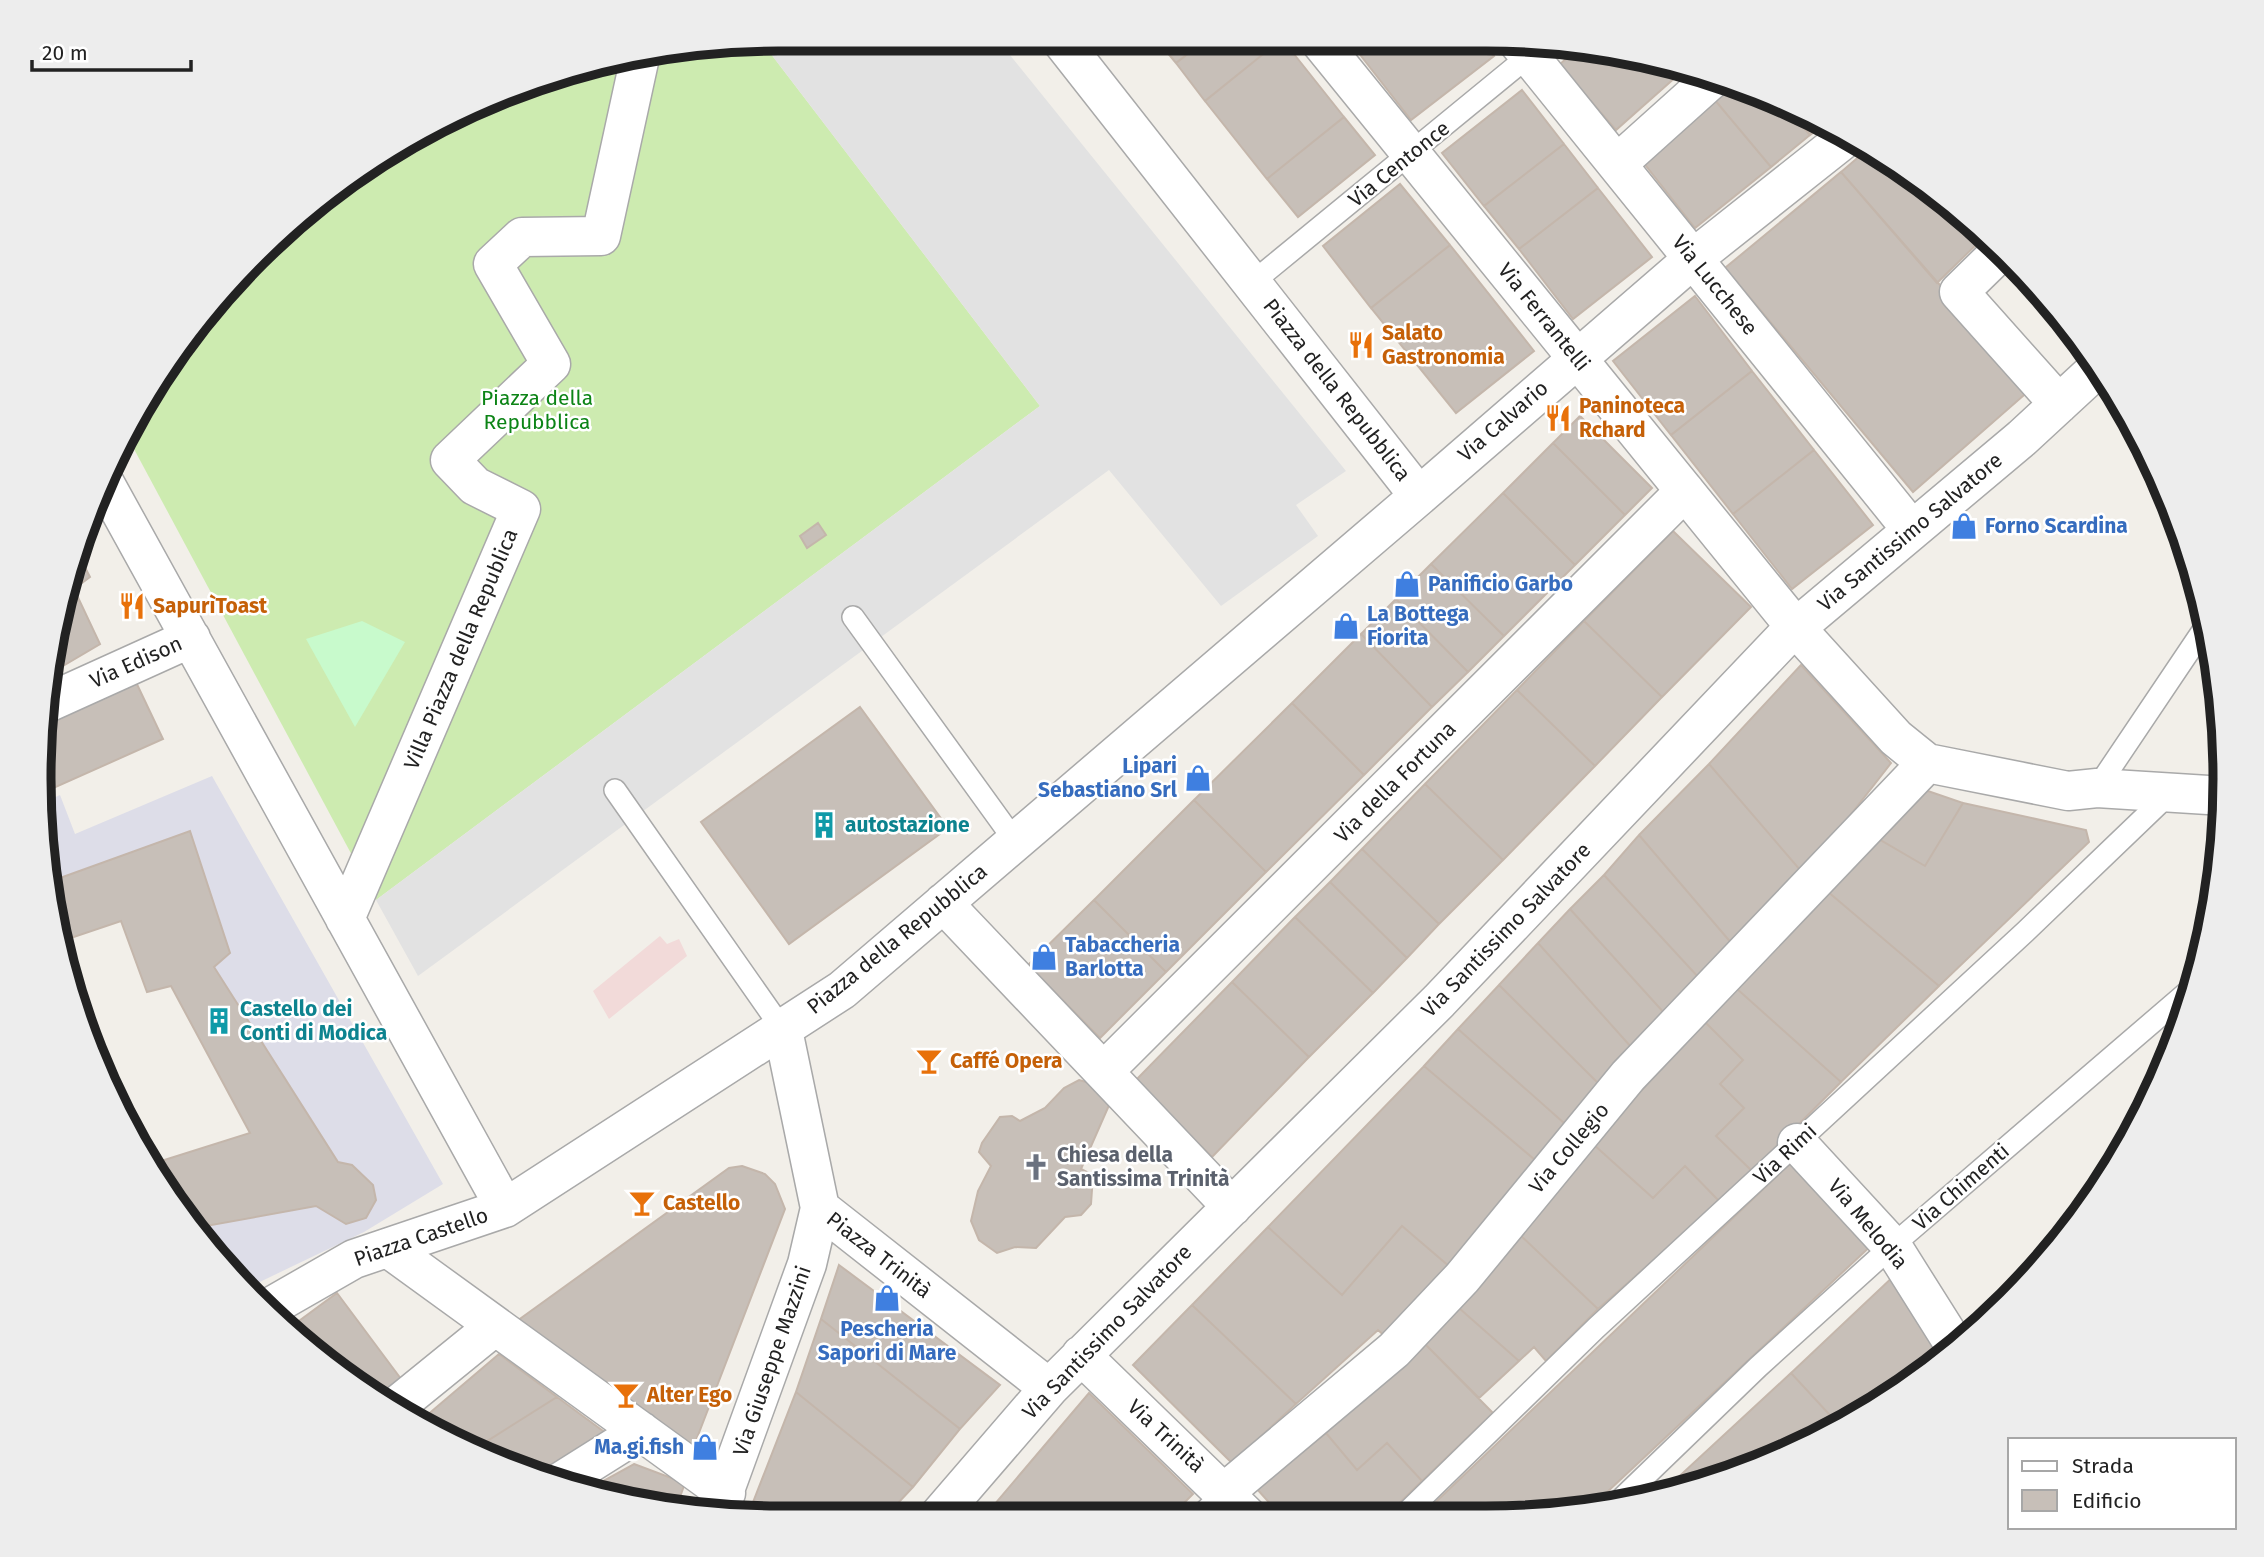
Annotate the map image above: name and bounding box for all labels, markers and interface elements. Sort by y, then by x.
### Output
scale bar [32,28,191,72]
text: 20 m [42,40,88,66]
street label: Via Centonce [1343,115,1455,213]
street label: Via Lucchese [1667,230,1763,340]
street label: Via Ferrantelli [1492,258,1596,376]
street label: Piazza della Repubblica [1258,294,1416,486]
place label: Salato Gastronomia [1382,320,1505,370]
restaurant icon: Salato Gastronomia [1346,330,1376,360]
street label: Via Calvario [1453,375,1553,467]
park label: Piazza della Repubblica [481,385,593,435]
place label: Paninoteca Rchard [1579,393,1685,443]
restaurant icon: Paninoteca Rchard [1543,403,1573,433]
street label: Via Santissimo Salvatore [1812,447,2008,617]
shop icon: Forno Scardina [1949,511,1979,541]
place label: Forno Scardina [1985,513,2128,539]
street label: Villa Piazza della Republica [398,525,524,773]
shop icon: Panificio Garbo [1392,569,1422,599]
place label: Panificio Garbo [1428,571,1573,597]
restaurant icon: SapurìToast [117,591,147,621]
place label: SapurìToast [153,593,268,619]
place label: La Bottega Fiorita [1367,601,1469,651]
shop icon: La Bottega Fiorita [1331,611,1361,641]
street label: Via Edison [86,630,186,694]
street label: Via della Fortuna [1329,716,1461,848]
place label: Lipari Sebastiano Srl [1038,753,1178,803]
shop icon: Lipari Sebastiano Srl [1183,763,1213,793]
building icon: autostazione [809,810,839,840]
place label: autostazione [845,812,970,838]
street label: Via Santissimo Salvatore [1416,837,1596,1023]
street label: Piazza della Repubblica [802,858,992,1020]
place label: Tabaccheria Barlotta [1065,932,1180,982]
shop icon: Tabaccheria Barlotta [1029,942,1059,972]
place label: Castello dei Conti di Modica [240,996,387,1046]
building icon: Castello dei Conti di Modica [204,1006,234,1036]
bar icon: Caffé Opera [914,1046,944,1076]
place label: Caffé Opera [950,1048,1063,1074]
street label: Via Collegio [1523,1097,1615,1199]
street label: Via Rimi [1748,1118,1822,1190]
street label: Via Chimenti [1907,1138,2015,1236]
place label: Chiesa della Santissima Trinità [1057,1142,1229,1192]
church icon: Chiesa della Santissima Trinità [1021,1152,1051,1182]
street label: Via Melodia [1822,1173,1914,1275]
bar icon: Castello [627,1188,657,1218]
place label: Castello [663,1190,740,1216]
street label: Piazza Castello [350,1202,492,1272]
street label: Piazza Trinità [821,1206,937,1304]
street label: Via Santissimo Salvatore [1017,1239,1197,1425]
street label: Via Giuseppe Mazzini [727,1262,817,1460]
shop icon: Pescheria Sapori di Mare [872,1283,902,1313]
place label: Pescheria Sapori di Mare [818,1316,957,1366]
bar icon: Alter Ego [611,1380,641,1410]
place label: Alter Ego [646,1382,732,1408]
street label: Via Trinità [1122,1394,1210,1478]
shop icon: Ma.gi.fish [690,1432,720,1462]
place label: Ma.gi.fish [594,1434,684,1460]
legend [2008,1438,2236,1529]
text: Strada [2072,1453,2134,1479]
text: Edificio [2072,1488,2142,1514]

